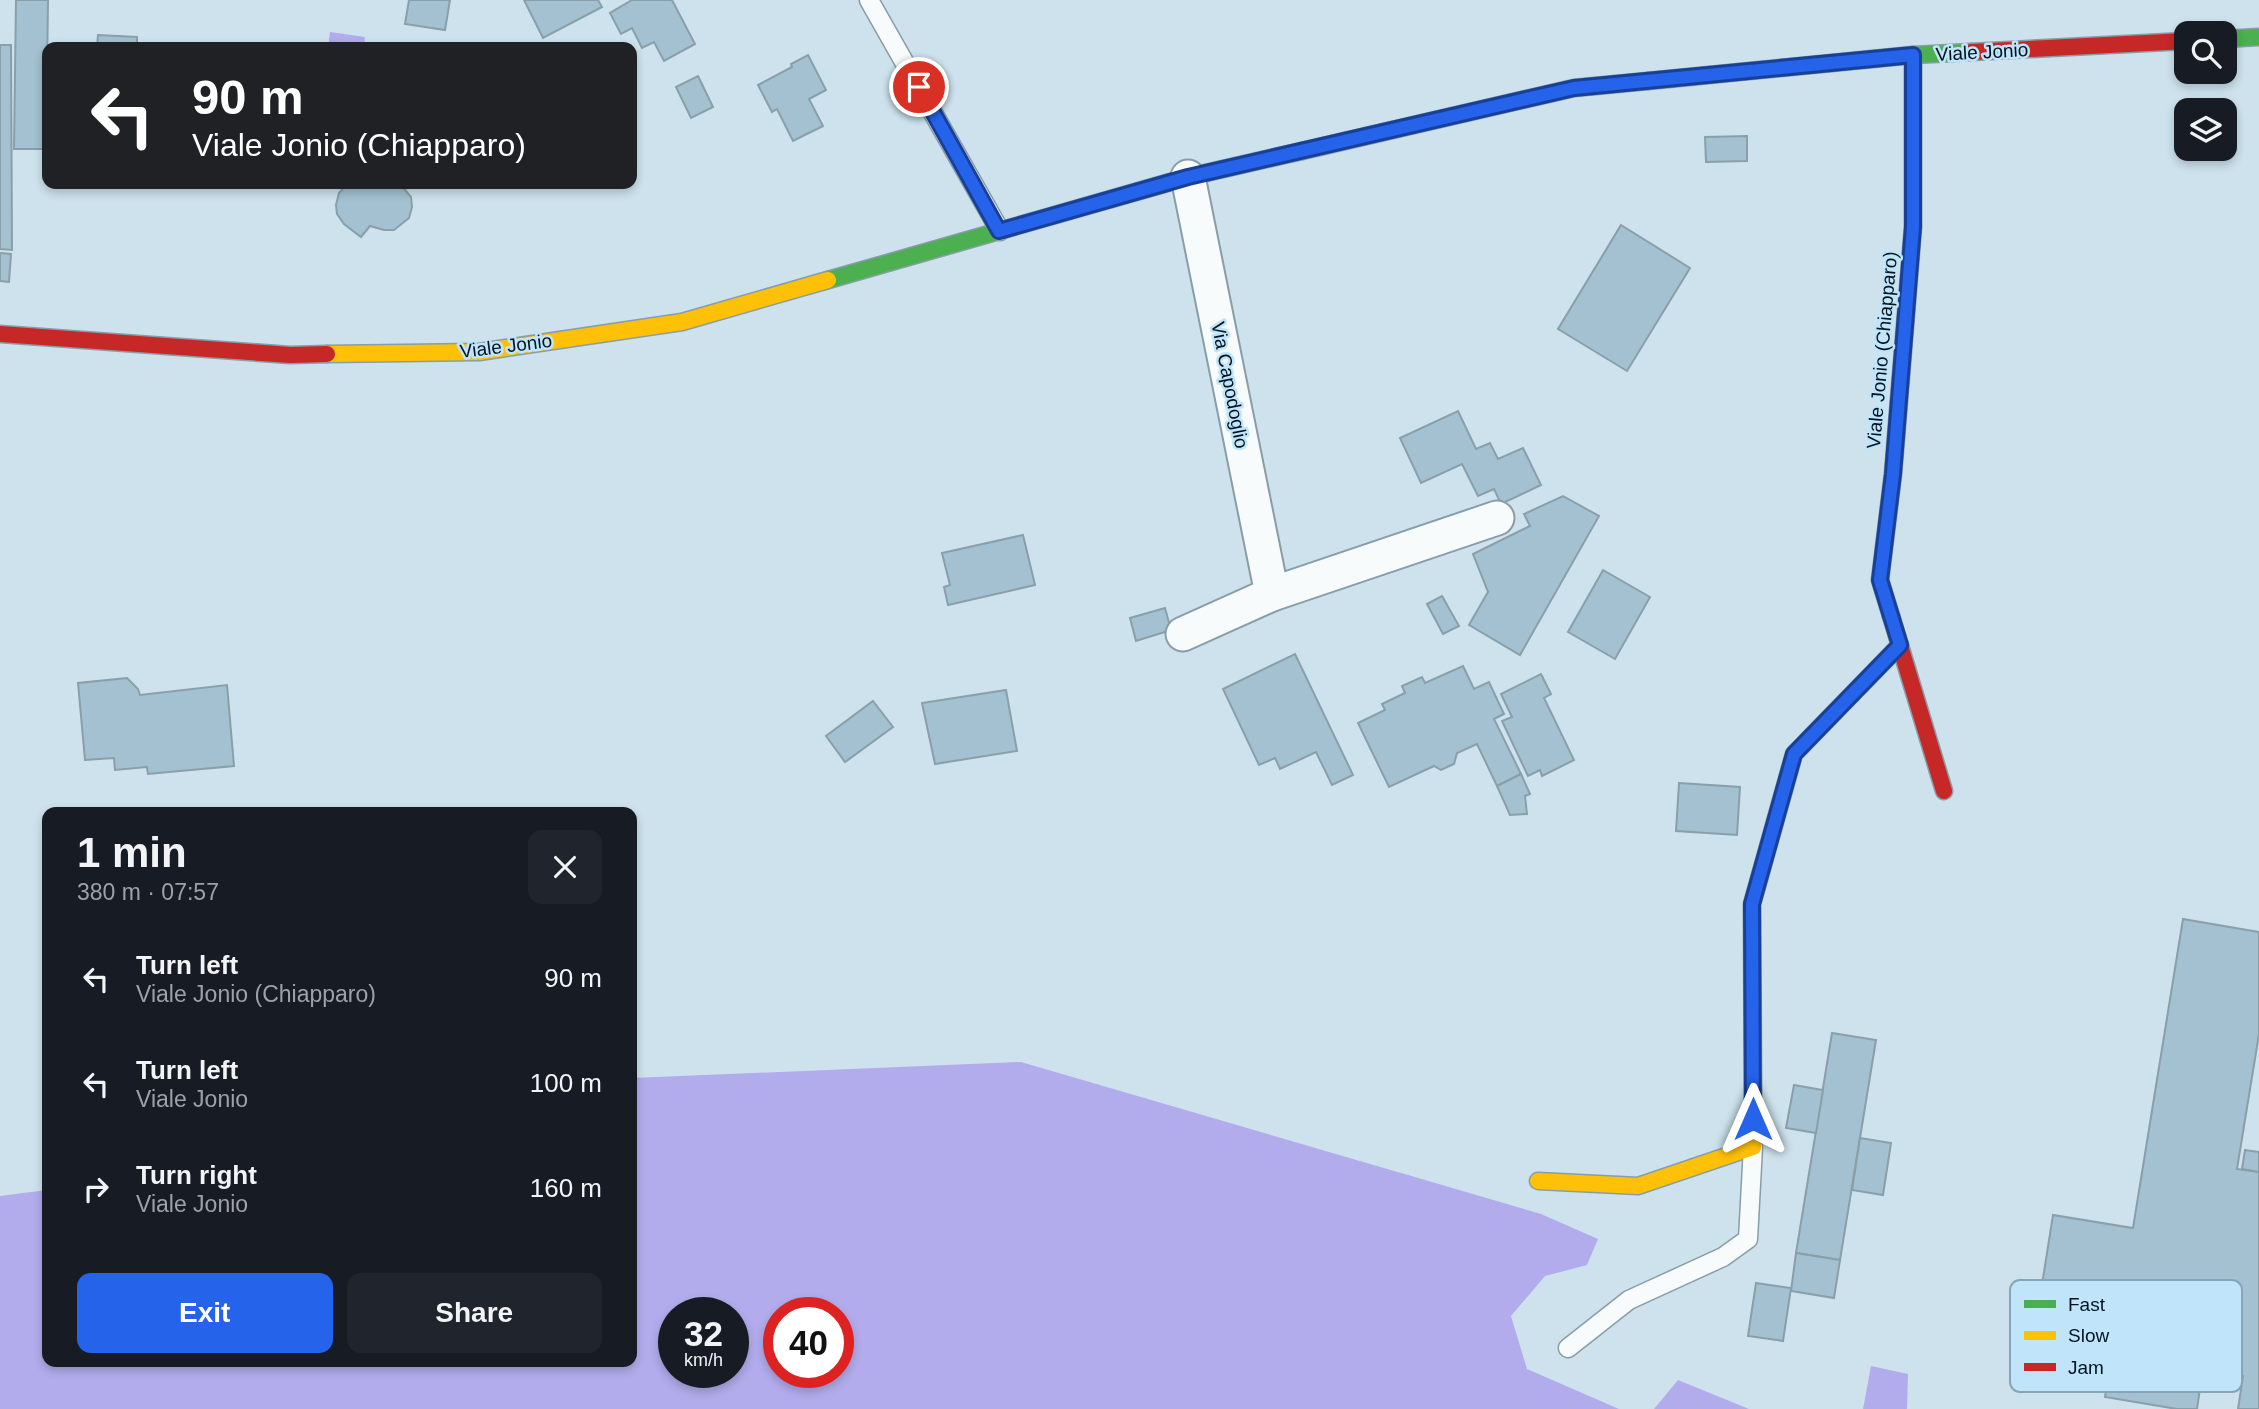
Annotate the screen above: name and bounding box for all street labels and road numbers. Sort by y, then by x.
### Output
street label: Viale Jonio [1935,39,2029,65]
street label: Viale Jonio (Chiapparo) [1863,250,1901,450]
street label: Via Capodoglio [1207,320,1253,450]
street label: Viale Jonio [459,330,553,362]

